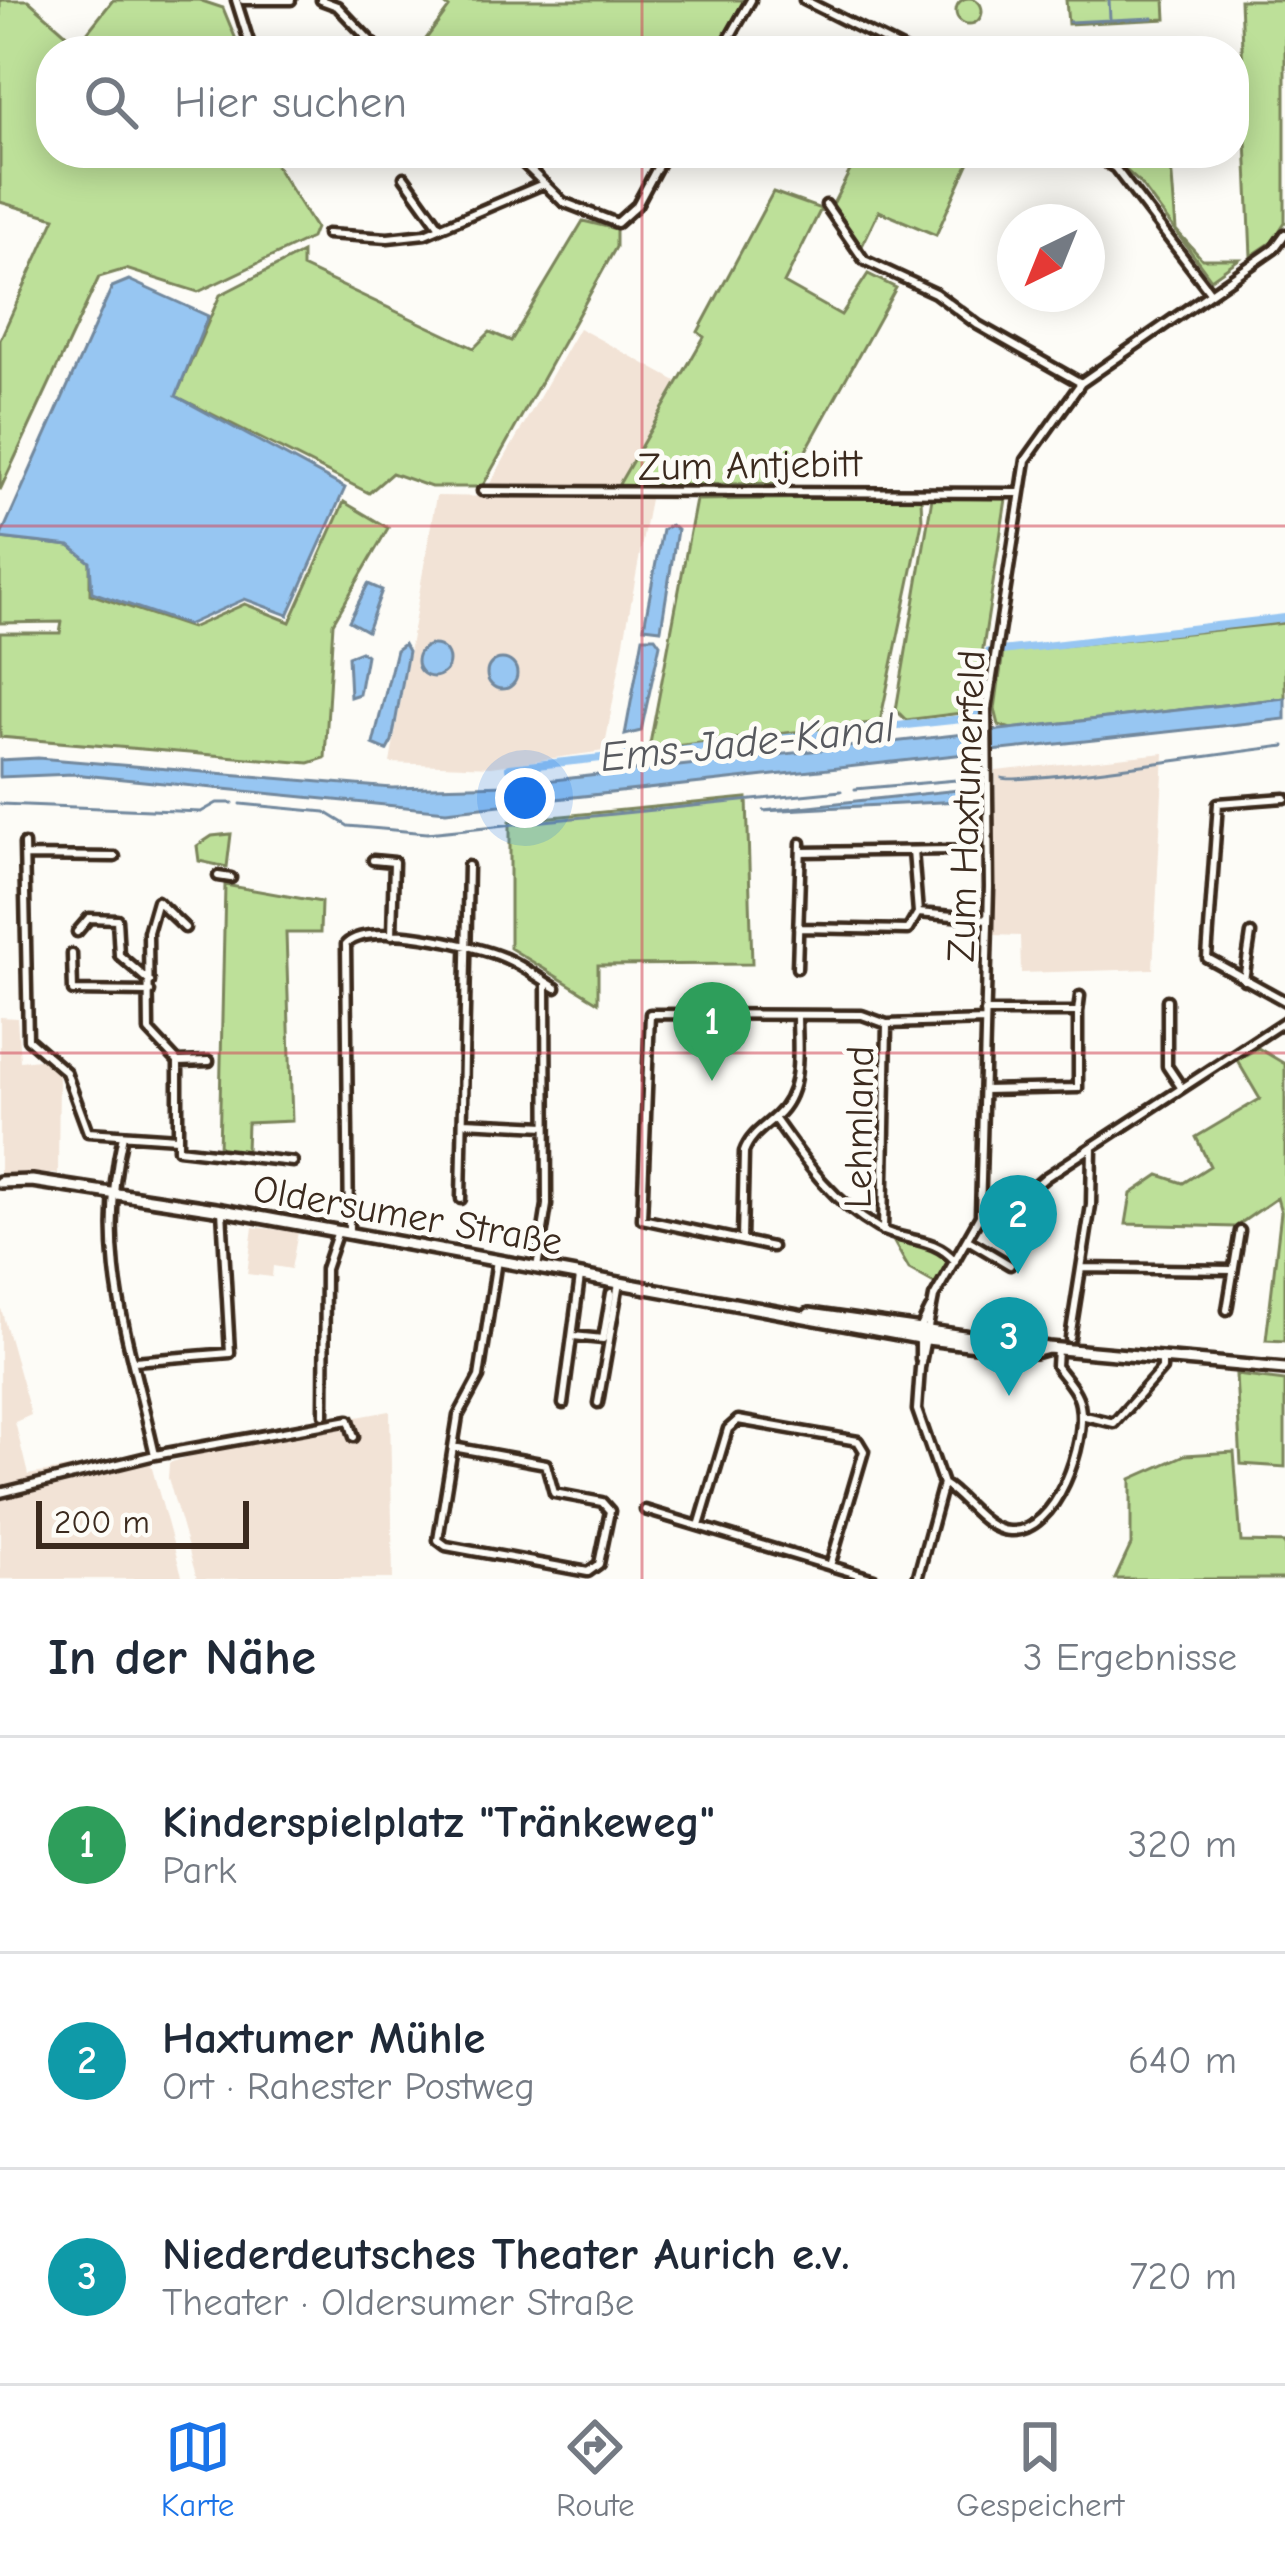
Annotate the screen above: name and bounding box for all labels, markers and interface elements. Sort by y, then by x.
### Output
search box [36,36,1249,168]
icon: search [78,69,144,135]
text: Hier suchen [174,76,407,128]
north arrow [997,204,1105,312]
street label: Zum Antjebitt [638,441,864,490]
street label: Zum Haxtumerfeld [939,649,994,963]
water label: Ems-Jade-Kanal [598,703,897,782]
your location [495,768,555,828]
pin: 1 [673,982,751,1081]
street label: Lehmland [836,1045,883,1209]
street label: Oldersumer Straße [250,1166,566,1265]
pin: 2 [979,1175,1057,1274]
pin: 3 [970,1297,1048,1396]
scale bar [36,1495,249,1548]
text: 200 m [54,1503,150,1541]
text: In der Nähe [48,1628,316,1687]
text: 3 Ergebnisse [1023,1635,1237,1680]
text: Kinderspielplatz "Tränkeweg" [162,1796,715,1848]
text: 1 [79,1822,95,1867]
text: 320 m [1128,1822,1237,1867]
text: Park [162,1848,237,1893]
text: Haxtumer Mühle [162,2012,485,2064]
text: 2 [77,2038,97,2083]
text: 640 m [1128,2038,1237,2083]
text: Ort · Rahester Postweg [162,2064,535,2109]
text: Niederdeutsches Theater Aurich e.v. [162,2228,850,2280]
text: 3 [77,2254,97,2299]
text: 720 m [1129,2254,1237,2299]
text: Theater · Oldersumer Straße [162,2280,634,2325]
tab: Karte [161,2414,234,2524]
tab: Route [556,2414,635,2524]
tab: Gespeichert [956,2414,1124,2524]

